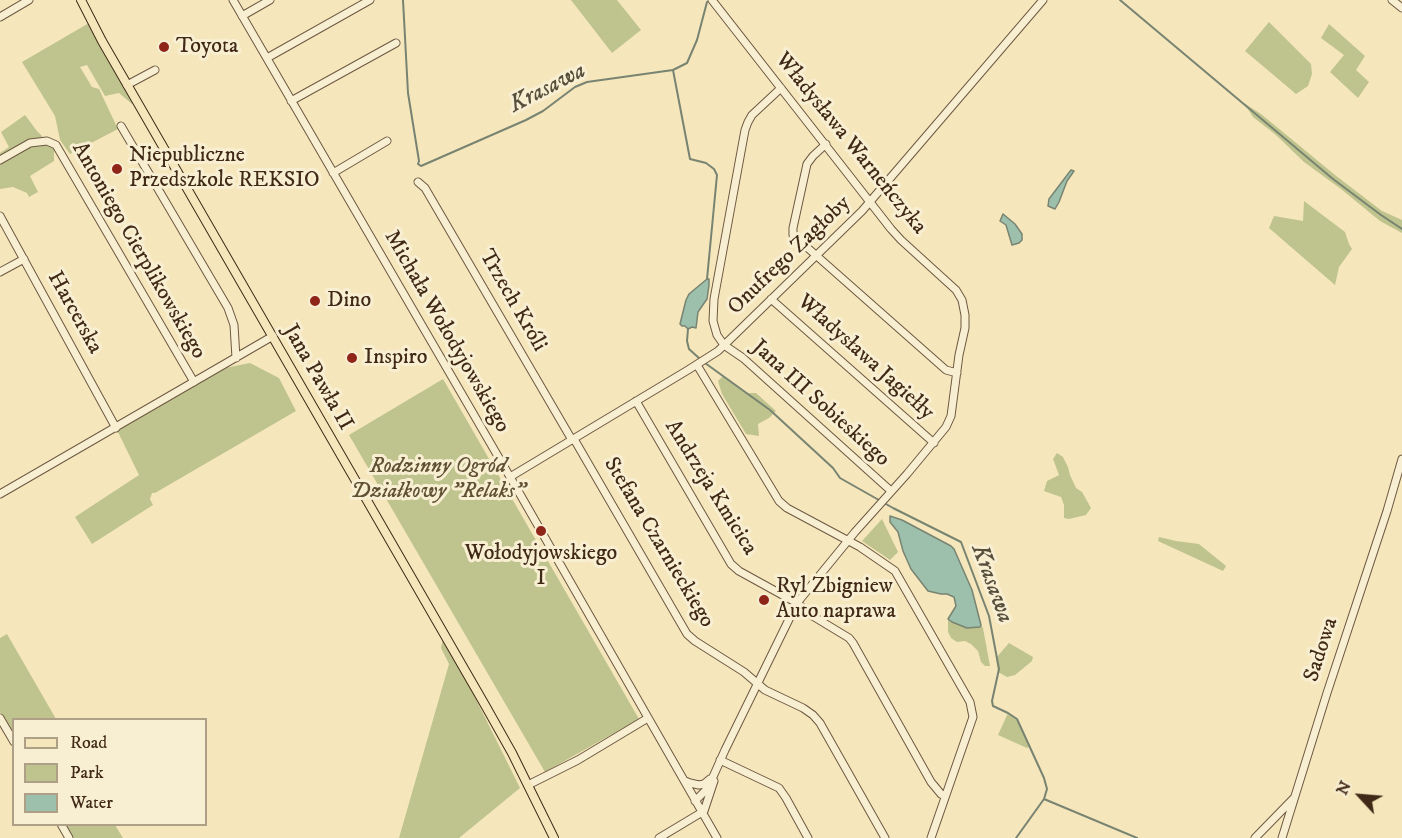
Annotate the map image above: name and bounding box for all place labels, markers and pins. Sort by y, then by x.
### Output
place label: Toyota [176,34,238,60]
marker: Toyota [157,40,171,54]
place label: Niepubliczne Przedszkole REKSIO [129,143,320,194]
marker: Niepubliczne Przedszkole REKSIO [110,162,124,176]
place label: Dino [327,288,371,314]
marker: Dino [308,294,322,308]
place label: Inspiro [364,345,428,371]
marker: Inspiro [345,351,359,365]
marker: Wołodyjowskiego I [534,524,548,538]
place label: Wołodyjowskiego I [465,541,617,592]
place label: Ryl Zbigniew Auto naprawa [776,574,896,626]
marker: Ryl Zbigniew Auto naprawa [757,593,771,607]

